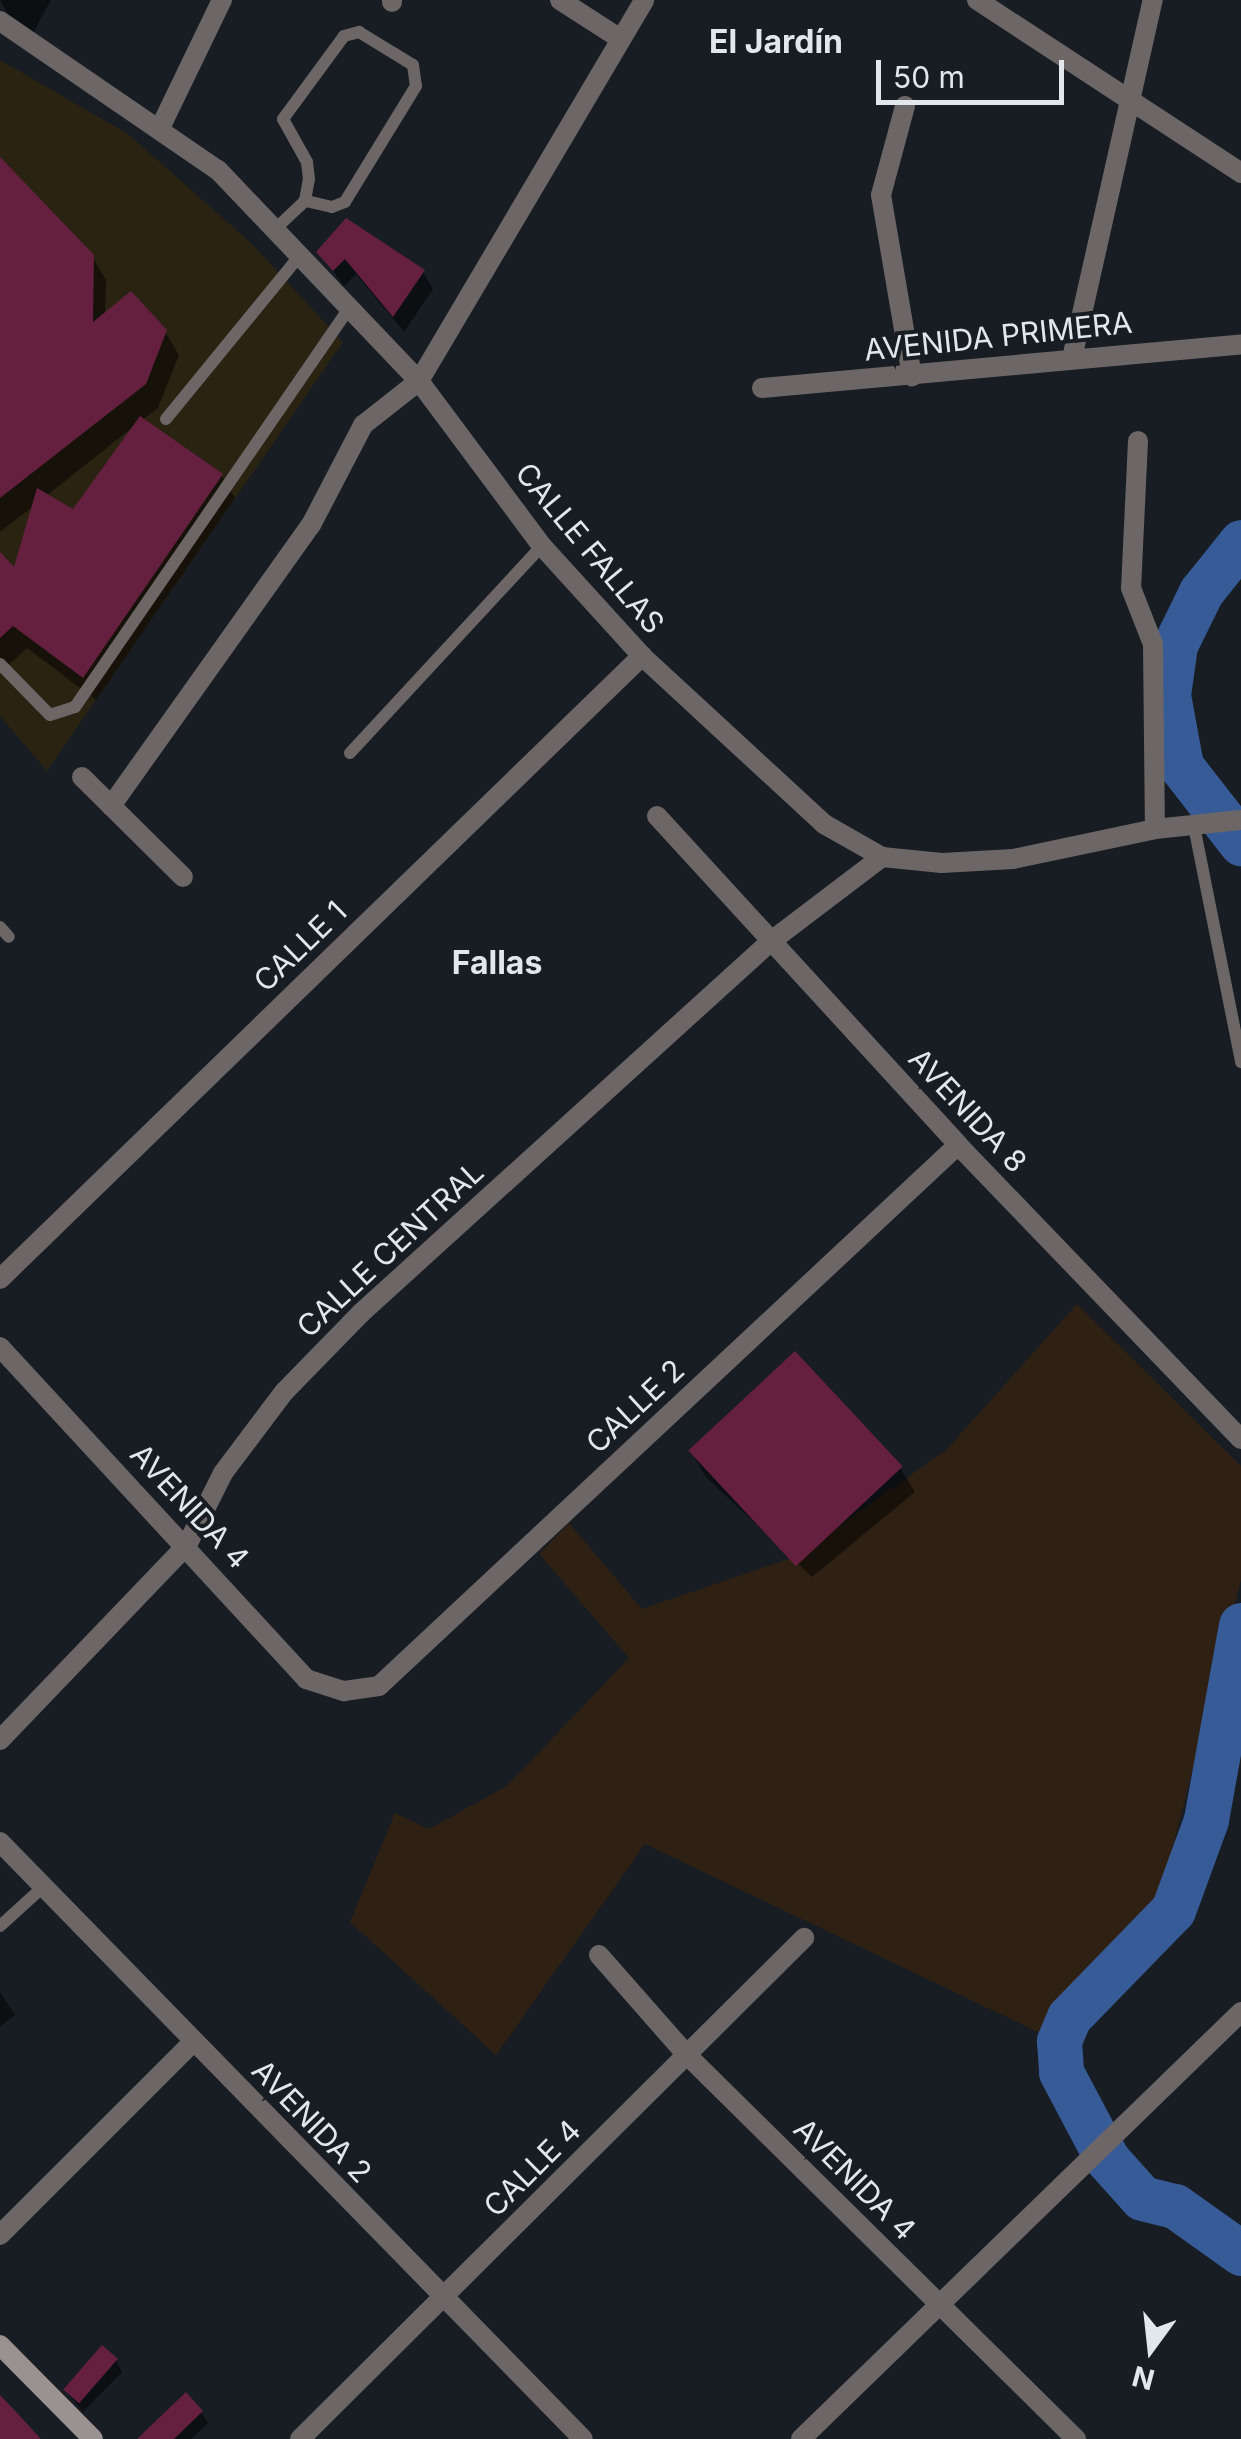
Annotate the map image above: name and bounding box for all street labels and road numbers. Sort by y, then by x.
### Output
street label: AVENIDA PRIMERA [862,304,1134,368]
street label: CALLE FALLAS [508,455,672,641]
street label: CALLE 1 [246,893,354,999]
street label: AVENIDA 8 [902,1041,1034,1179]
street label: CALLE CENTRAL [289,1154,491,1344]
street label: CALLE 2 [579,1352,691,1460]
street label: AVENIDA 4 [123,1436,257,1576]
street label: AVENIDA 2 [245,2052,379,2190]
street label: AVENIDA 4 [787,2111,923,2247]
street label: CALLE 4 [476,2112,588,2224]

